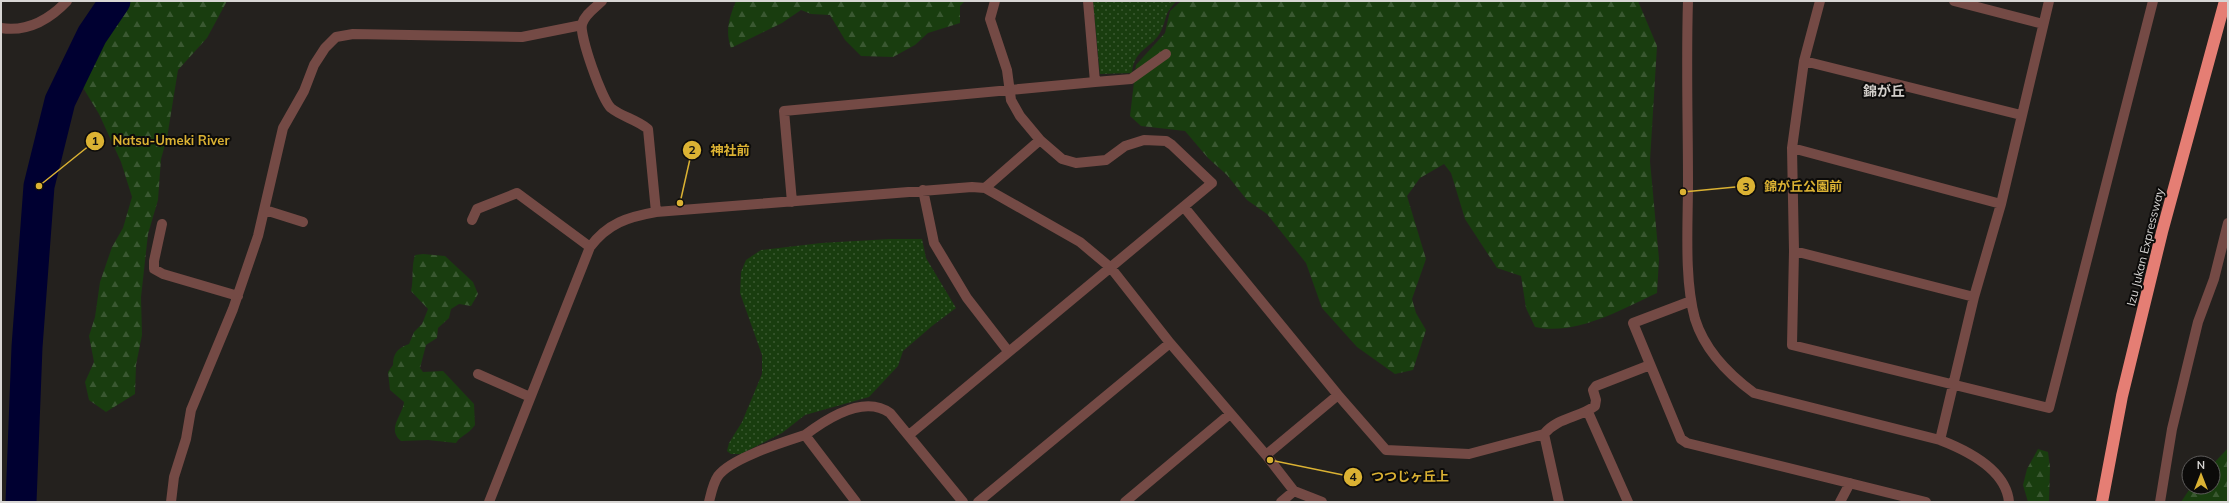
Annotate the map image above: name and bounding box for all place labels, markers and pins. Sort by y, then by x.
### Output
callout: Natsu-Umeki River [85,128,238,153]
callout: 神社前 [682,138,757,163]
callout: 錦が丘公園前 [1736,174,1850,199]
callout: つつじヶ丘上 [1343,464,1457,489]

